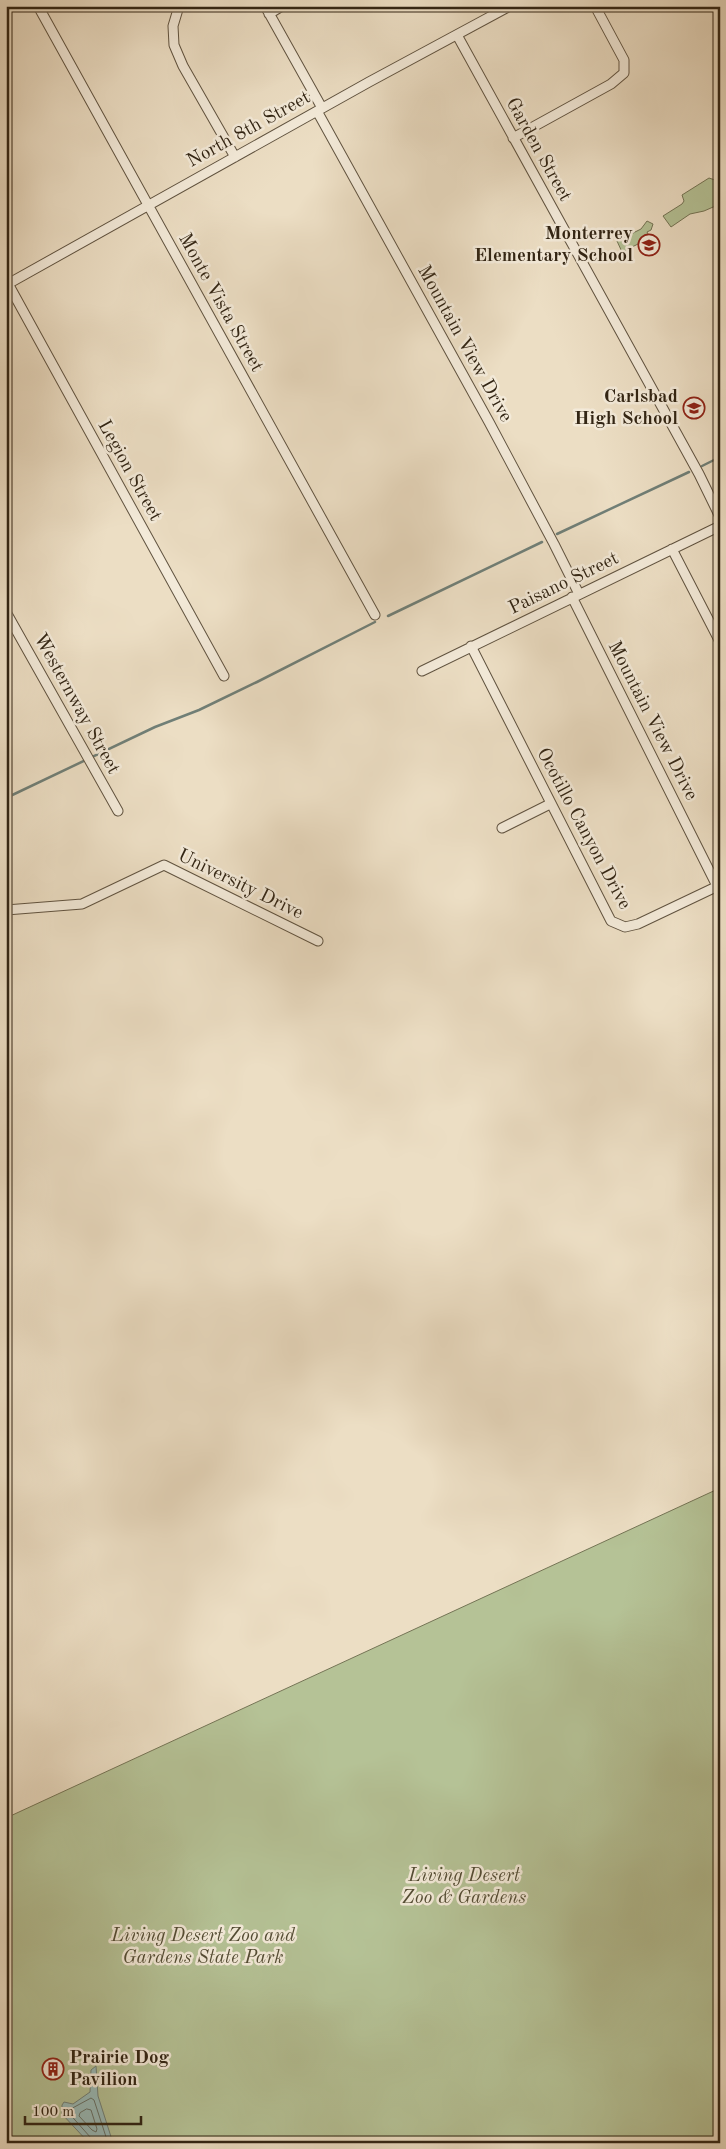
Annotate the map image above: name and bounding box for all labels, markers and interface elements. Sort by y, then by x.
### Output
street label: North 8th Street [184,88,314,172]
street label: Garden Street [502,95,574,205]
place label: Monterrey Elementary School [474,225,633,266]
street label: Monte Vista Street [174,231,266,375]
school or university icon: Monterrey Elementary School [637,233,661,257]
street label: Mountain View Drive [413,262,515,426]
place label: Carlsbad High School [574,388,678,429]
school or university icon: Carlsbad High School [682,396,706,420]
street label: Legion Street [93,417,165,525]
street label: Paisano Street [506,549,622,619]
street label: Westernway Street [29,630,123,778]
street label: Mountain View Drive [604,638,700,804]
street label: Ocotillo Canyon Drive [532,745,634,913]
street label: University Drive [174,846,306,924]
park label: Living Desert Zoo & Gardens [402,1867,526,1908]
park label: Living Desert Zoo and Gardens State Park [110,1927,296,1968]
place label: Prairie Dog Pavilion [69,2049,170,2090]
building icon: Prairie Dog Pavilion [41,2057,65,2081]
scale bar [25,2094,141,2126]
text: 100 m [32,2105,74,2120]

